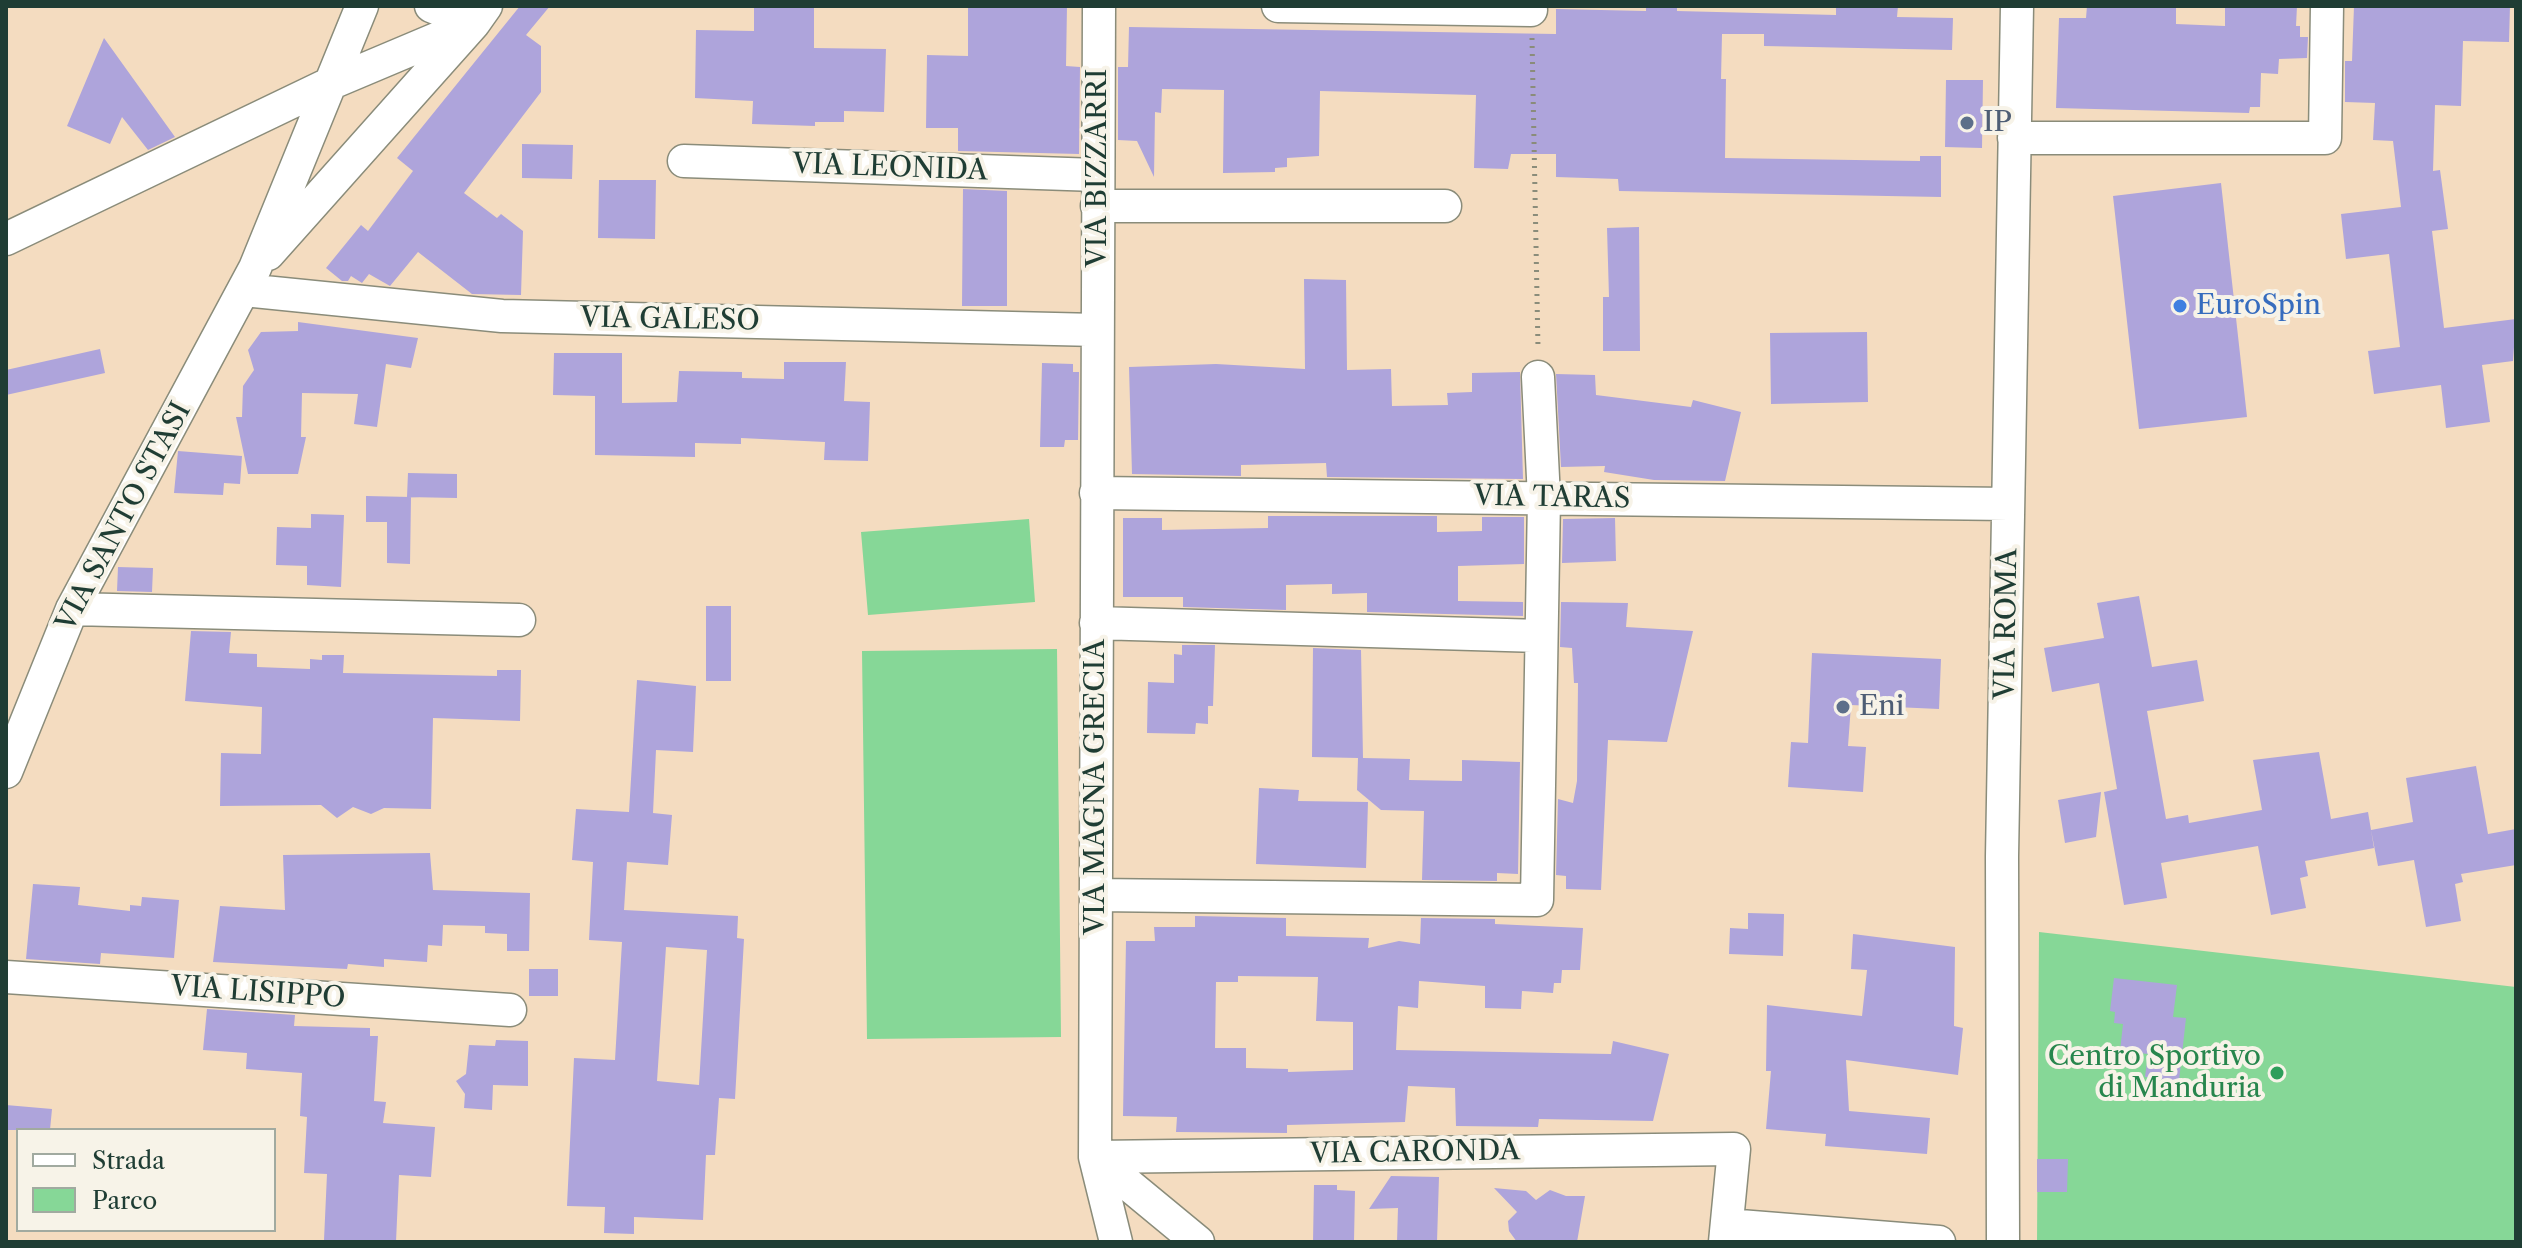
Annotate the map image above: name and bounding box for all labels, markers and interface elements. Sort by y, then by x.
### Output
street label: VIA BIZZARRI [1081,68,1115,268]
place label: IP [1983,106,2012,140]
marker: IP [1958,114,1976,132]
street label: VIA LEONIDA [792,148,988,188]
place label: EuroSpin [2196,289,2321,323]
marker: EuroSpin [2171,297,2189,315]
street label: VIA GALESO [580,302,760,338]
street label: VIA SANTO STASI [49,397,199,637]
street label: VIA TARAS [1473,480,1631,516]
street label: VIA ROMA [1989,548,2025,700]
street label: VIA MAGNA GRECIA [1079,639,1113,935]
place label: Eni [1859,690,1904,724]
marker: Eni [1834,698,1852,716]
street label: VIA LISIPPO [169,970,347,1016]
place label: Centro Sportivo di Manduria [2048,1040,2261,1106]
marker: Centro Sportivo di Manduria [2268,1064,2286,1082]
legend [16,1128,276,1232]
street label: VIA CARONDA [1310,1134,1520,1172]
text: Strada [92,1146,165,1175]
text: Parco [92,1186,157,1215]

